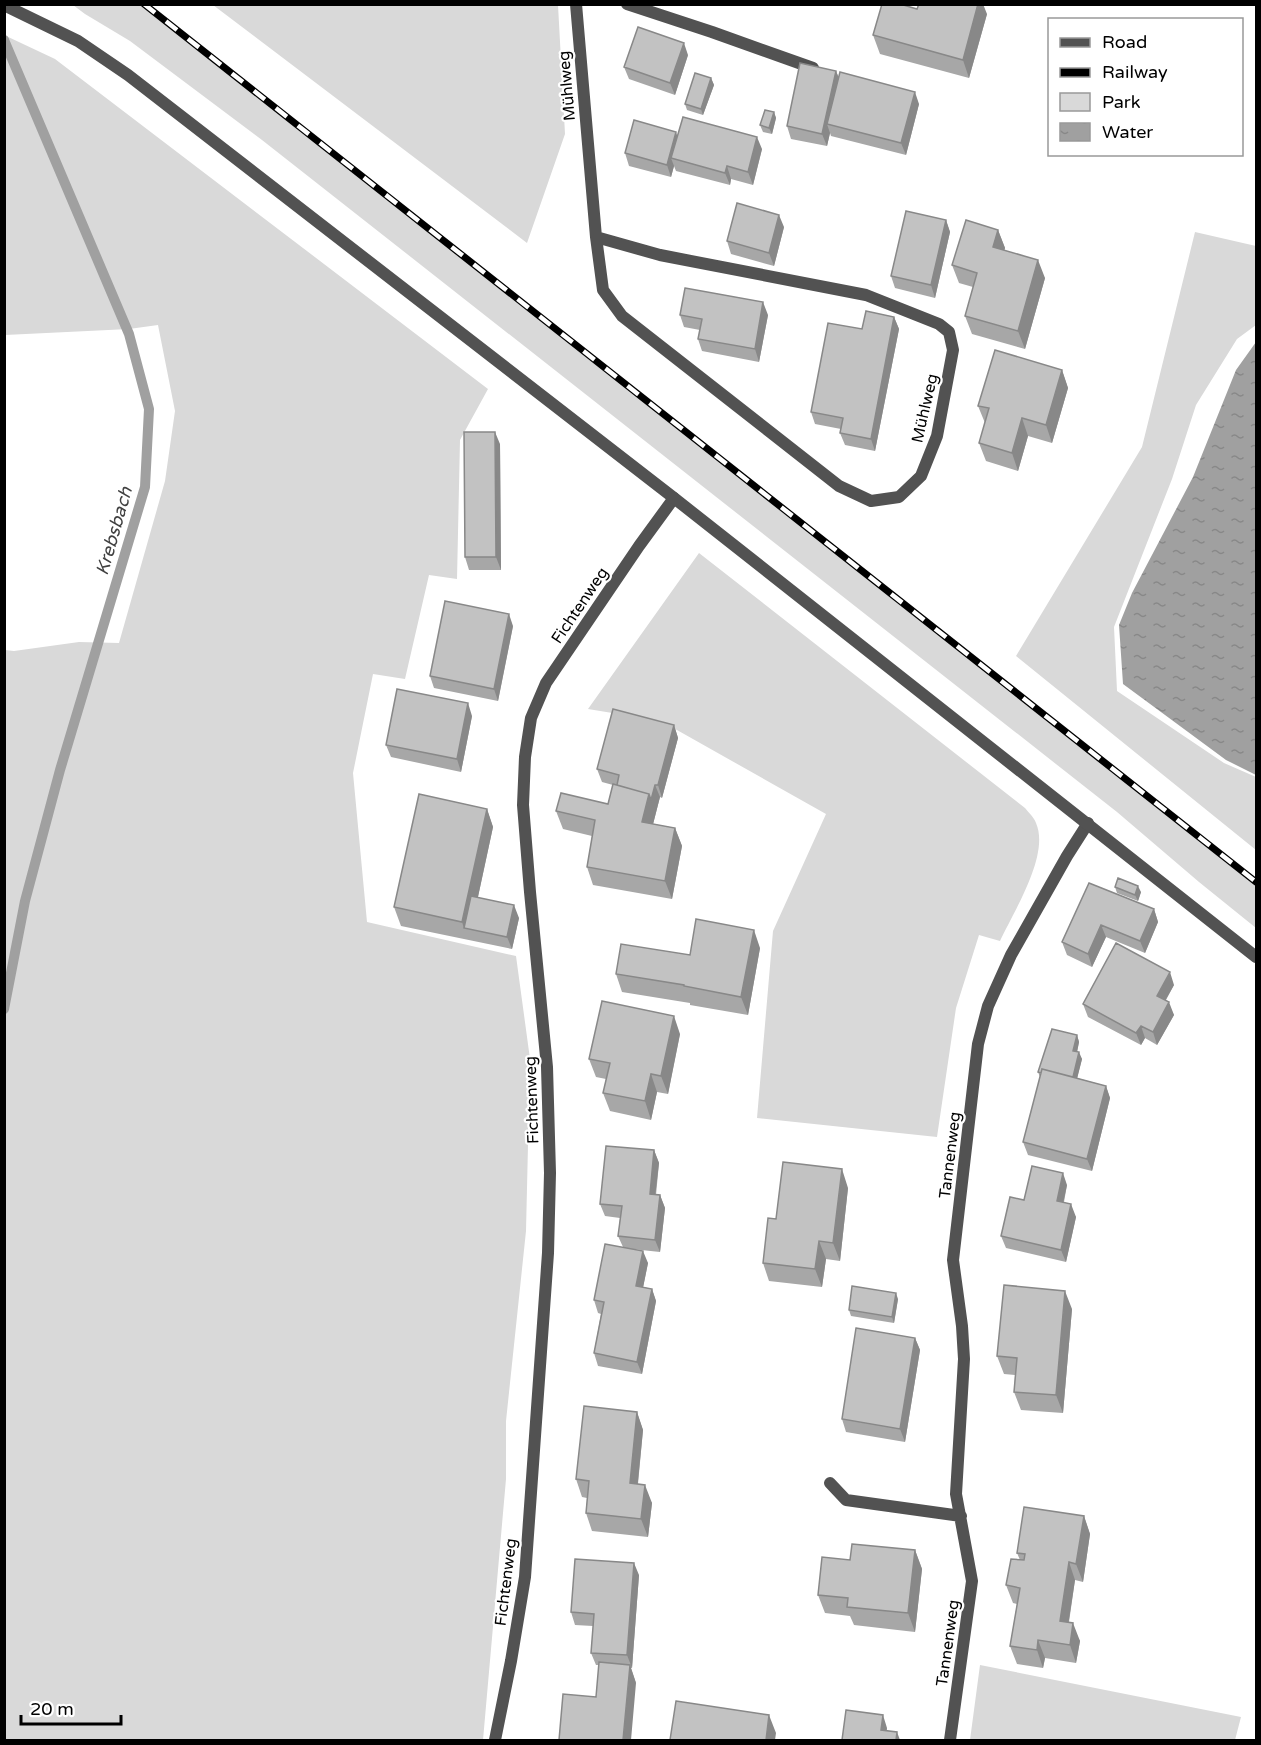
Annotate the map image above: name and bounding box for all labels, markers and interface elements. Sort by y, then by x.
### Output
legend [1048,18,1243,156]
text: Road [1102,31,1147,53]
street label: Mühlweg [554,50,580,122]
text: Railway [1102,61,1168,83]
text: Park [1102,91,1141,113]
text: Water [1102,121,1153,143]
street label: Mühlweg [907,372,943,445]
water label: Krebsbach [91,483,137,578]
street label: Fichtenweg [547,563,613,648]
street label: Fichtenweg [520,1056,544,1144]
street label: Tannenweg [935,1111,965,1200]
street label: Fichtenweg [491,1537,521,1627]
street label: Tannenweg [932,1599,964,1688]
scale bar [21,1688,122,1726]
text: 20 m [30,1698,74,1720]

